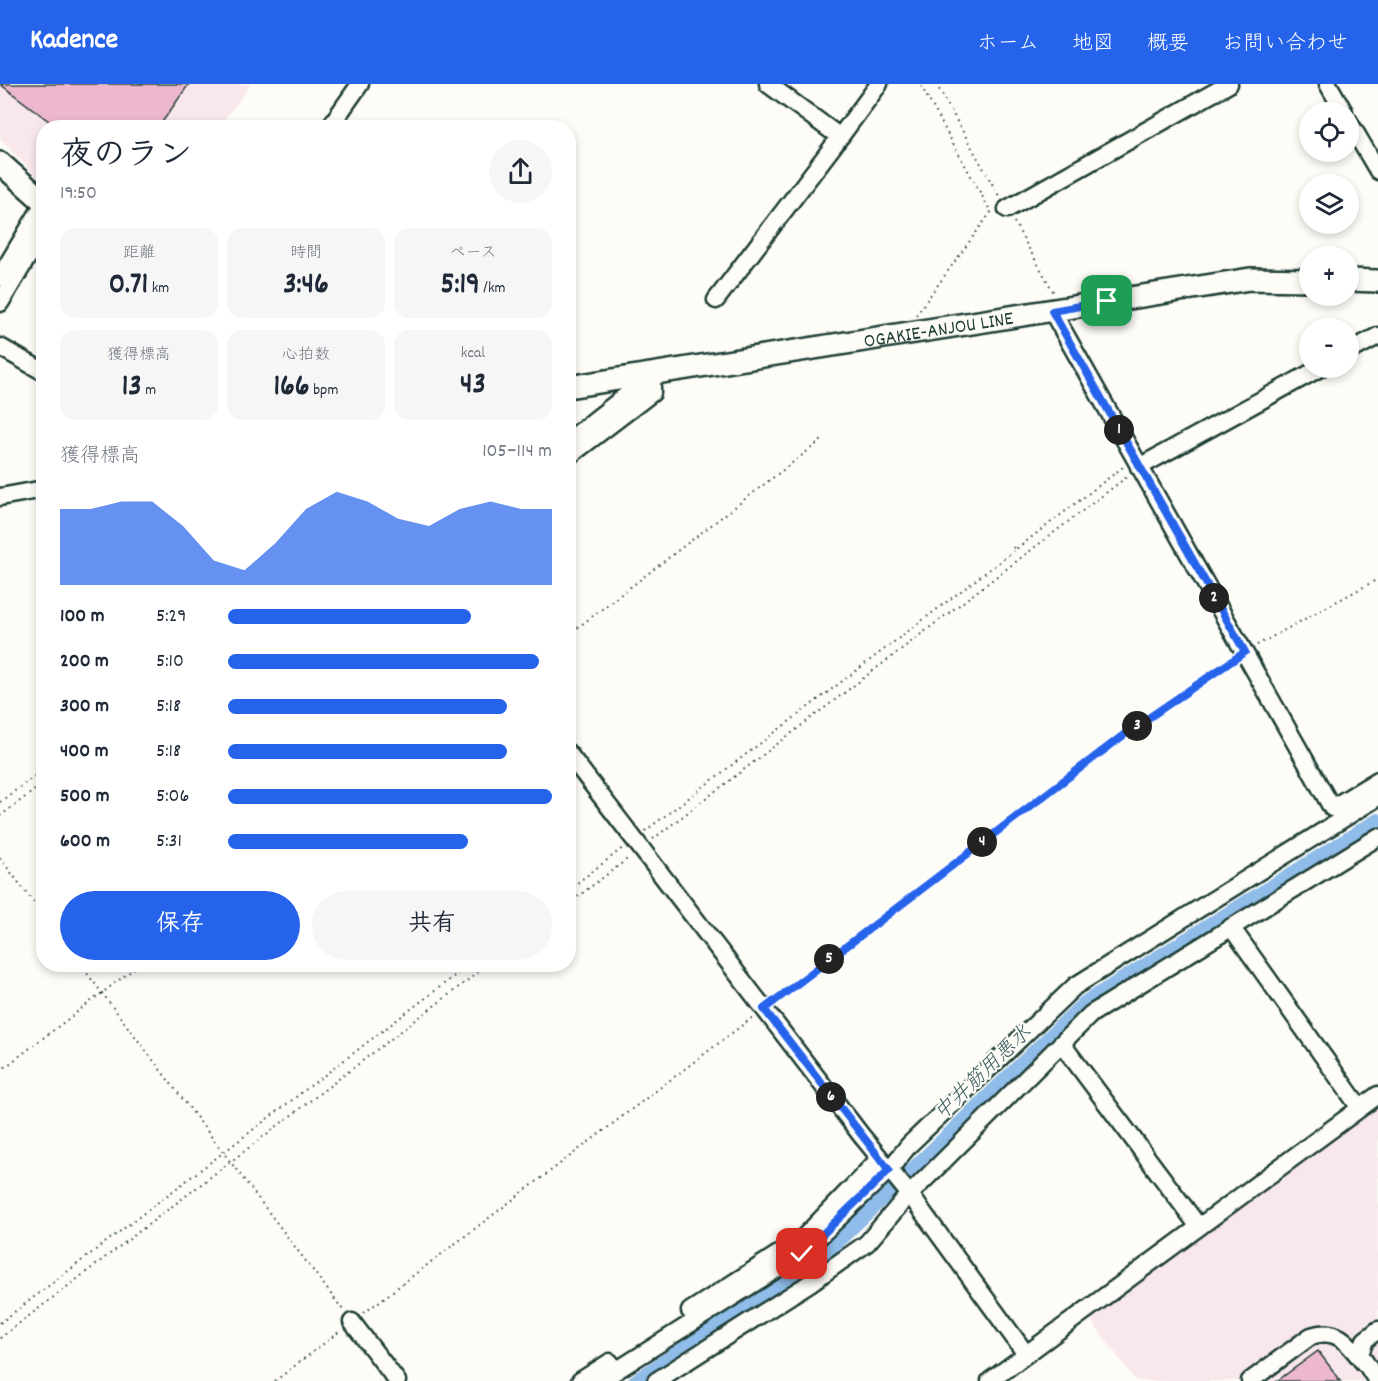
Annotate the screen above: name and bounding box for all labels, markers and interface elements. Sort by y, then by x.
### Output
text: Kadence [30,22,118,62]
text: ホーム [977,30,1039,60]
text: 地図 [1072,30,1114,60]
text: 概要 [1147,30,1189,60]
text: お問い合わせ [1222,30,1348,60]
map controls [1299,102,1359,378]
button: locate [1299,102,1359,162]
text: 夜のラン [60,134,192,181]
button: share [489,140,552,203]
button: layers [1299,174,1359,234]
text: 19:50 [60,180,97,208]
text: 距離 [123,242,155,265]
text: 時間 [290,242,322,265]
text: ペース [449,242,497,265]
button: + [1299,246,1359,306]
text: 0.71 [109,265,148,308]
text: 3:46 [283,265,329,308]
text: 5:19 [441,265,480,308]
pin [1081,275,1132,326]
text: km [148,277,169,300]
text: /km [480,277,505,300]
icon: arrive [1090,284,1123,317]
street label: OGAKIE-ANJOU LINE [862,306,1016,357]
button: − [1299,318,1359,378]
text: kcal [461,342,485,365]
text: 獲得標高 [107,344,171,367]
text: 心拍数 [282,344,330,367]
text: 43 [460,365,486,408]
text: 13 [122,367,142,410]
text: 166 [274,367,310,410]
text: m [142,379,156,402]
text: bpm [310,379,338,402]
pin: 1 [1104,415,1134,445]
text: 1 [1117,418,1121,441]
text: 105–114 m [482,438,552,466]
text: 獲得標高 [60,443,140,471]
pin: 2 [1199,583,1229,613]
text: 2 [1211,586,1218,609]
text: 100 m [60,603,105,631]
text: 5:29 [156,603,186,631]
text: 200 m [60,648,109,676]
text: 5:10 [156,648,184,676]
text: 300 m [60,693,109,721]
text: 5:18 [156,693,181,721]
pin: 3 [1122,711,1152,741]
text: 3 [1133,714,1141,737]
text: 400 m [60,738,108,766]
text: 5:18 [156,738,181,766]
text: 500 m [60,783,109,811]
text: 5:06 [156,783,189,811]
pin: 4 [967,827,997,857]
text: 600 m [60,828,110,856]
text: 5:31 [156,828,182,856]
text: 4 [979,830,985,853]
button: 保存 [60,891,300,960]
button: 共有 [312,891,552,960]
pin: 5 [814,944,844,974]
text: 5 [825,947,833,970]
water label: 中井筋用悪水 [928,1020,1040,1129]
pin: 6 [816,1082,846,1112]
text: 6 [827,1085,835,1108]
pin [776,1228,827,1279]
icon: check [785,1237,818,1270]

